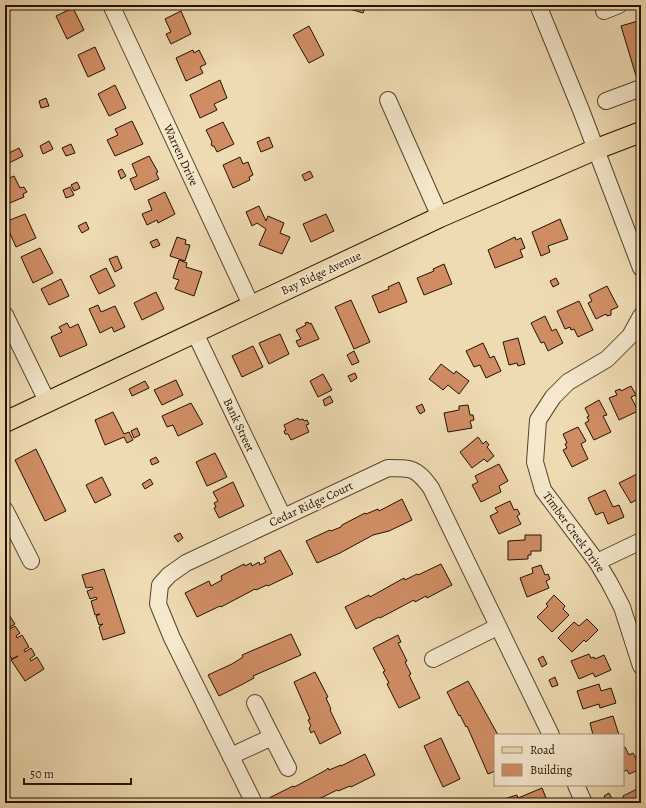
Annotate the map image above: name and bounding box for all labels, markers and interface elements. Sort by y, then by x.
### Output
street label: Warren Drive [159,121,202,188]
street label: Bay Ridge Avenue [278,247,364,299]
street label: Bank Street [220,396,258,454]
street label: Cedar Ridge Court [266,478,356,530]
street label: Timber Creek Drive [539,489,609,575]
legend [494,734,624,786]
text: Road [530,742,556,758]
scale bar [24,760,131,786]
text: Building [530,762,572,778]
text: 50 m [30,766,54,782]

